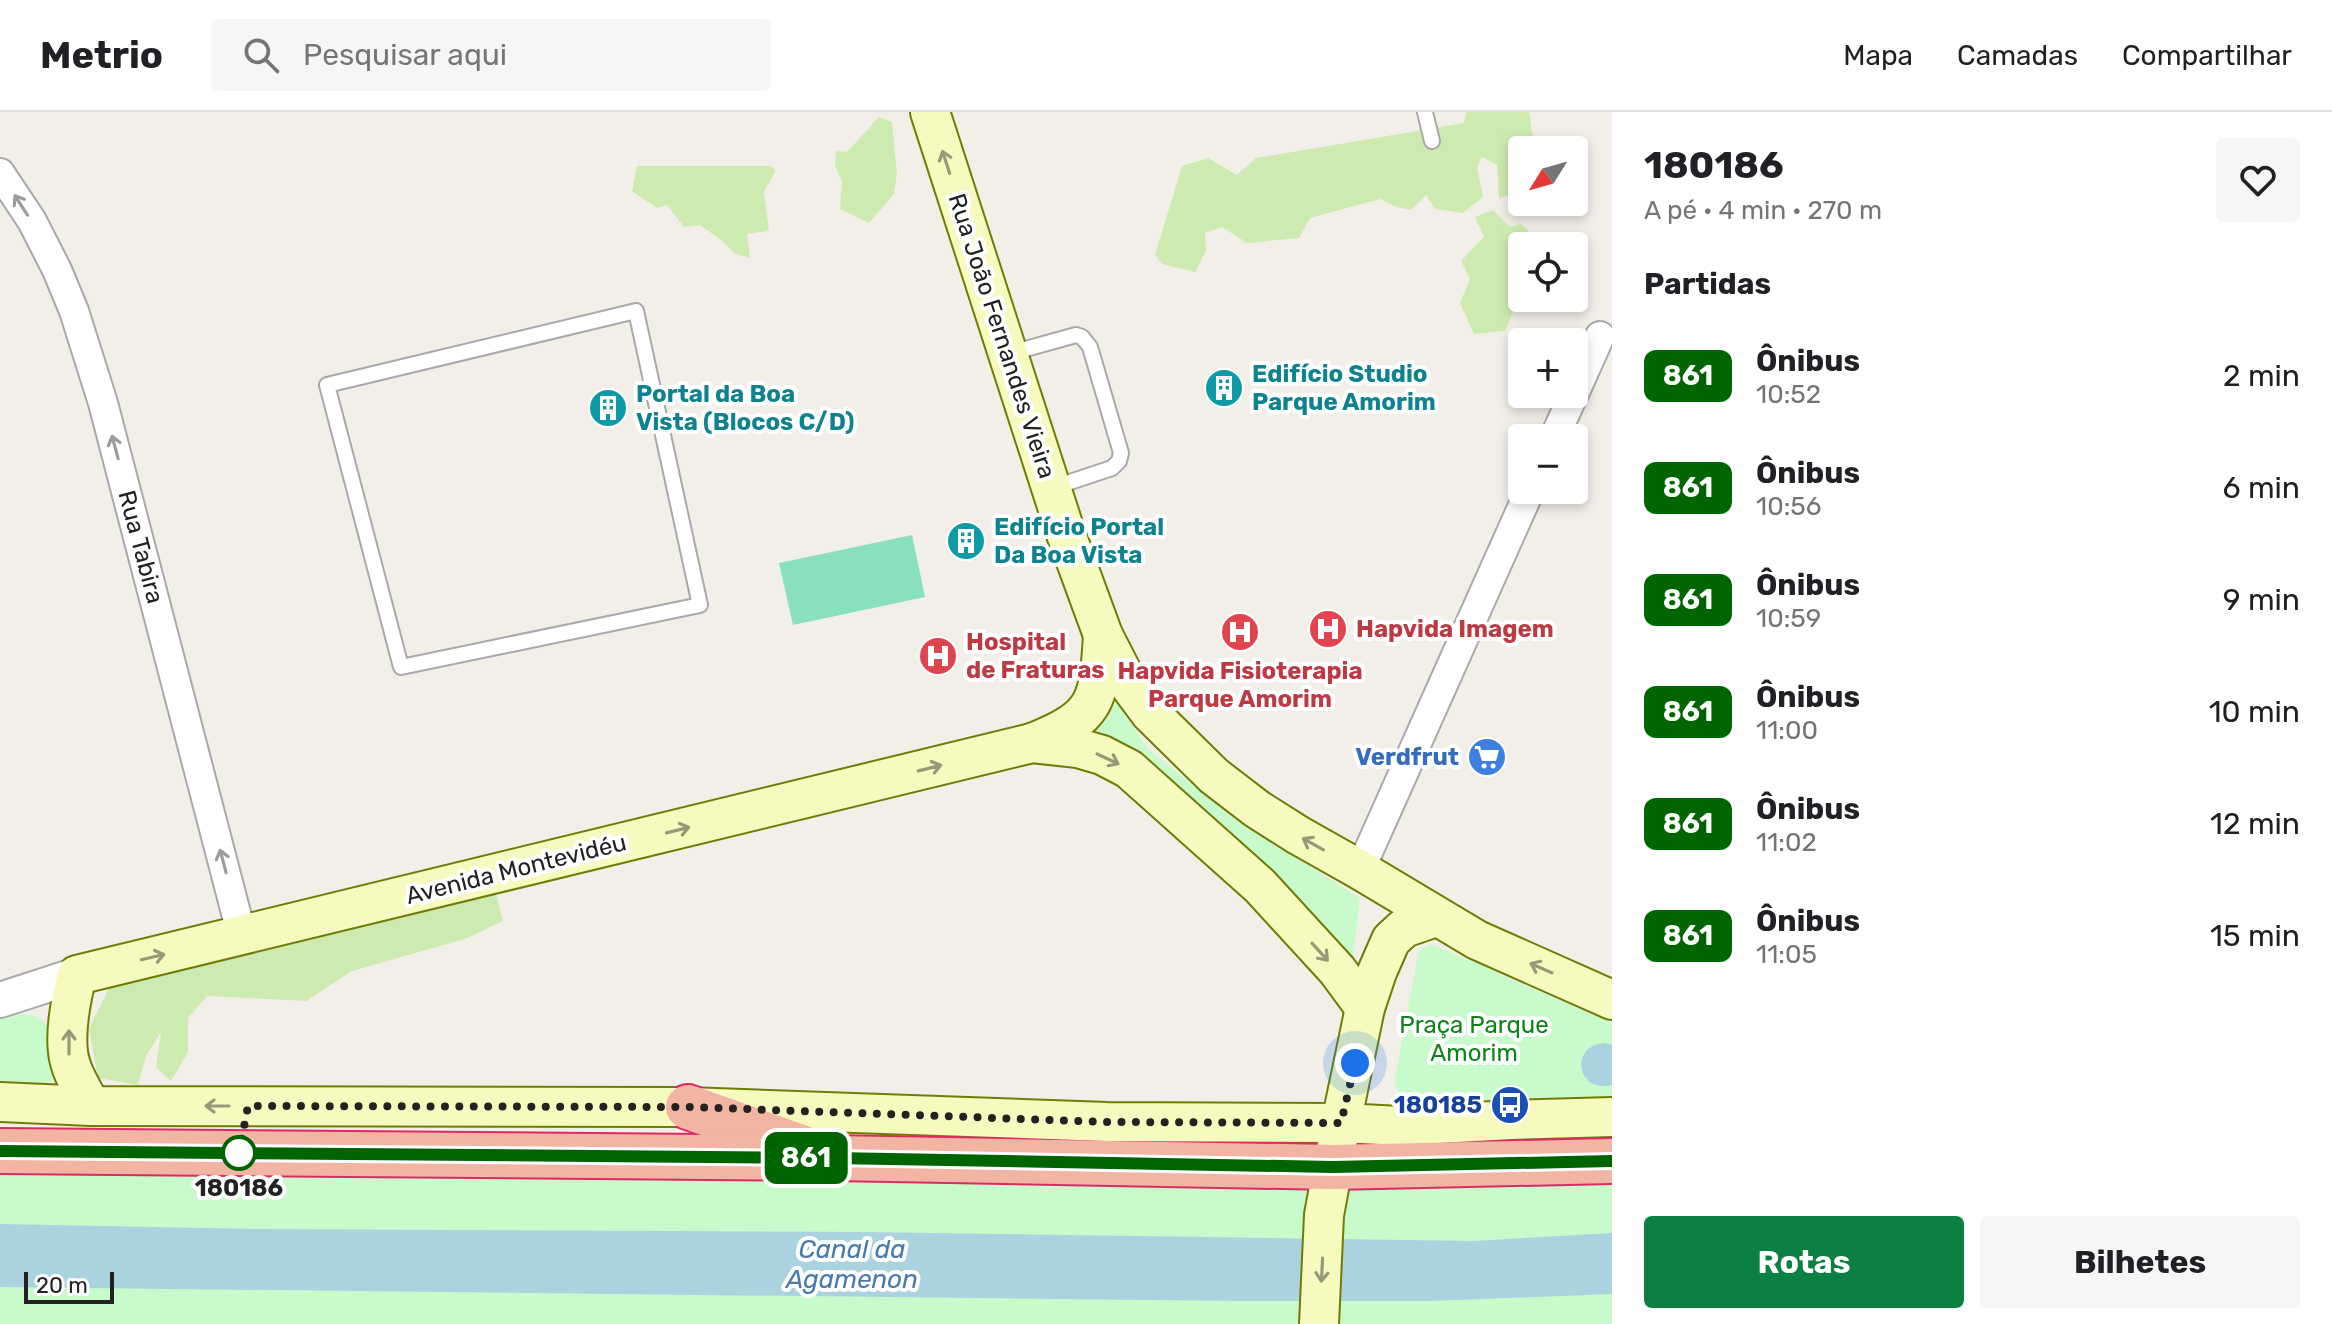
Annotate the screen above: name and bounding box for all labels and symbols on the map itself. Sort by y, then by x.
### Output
north arrow [1508,136,1588,216]
one-way arrow [938,150,953,176]
street label: Rua João Fernandes Vieira [943,190,1061,482]
one-way arrow [13,195,30,217]
place label: Edifício Studio Parque Amorim [1252,360,1436,416]
building icon: Edifício Studio Parque Amorim [1203,367,1245,409]
place label: Portal da Boa Vista (Blocos C/D) [636,380,854,436]
building icon: Portal da Boa Vista (Blocos C/D) [587,387,629,429]
one-way arrow [106,434,121,460]
street label: Rua Tabira [112,487,170,607]
place label: Edifício Portal Da Boa Vista [994,513,1164,569]
building icon: Edifício Portal Da Boa Vista [945,520,987,562]
hospital icon: Hapvida Imagem [1307,608,1349,650]
hospital icon: Hapvida Fisioterapia Parque Amorim [1219,611,1261,653]
place label: Hapvida Imagem [1356,615,1554,643]
place label: Hospital de Fraturas [966,628,1105,684]
hospital icon: Hospital de Fraturas [917,635,959,677]
place label: Hapvida Fisioterapia Parque Amorim [1117,657,1363,713]
supermarket icon: Verdfrut [1466,736,1508,778]
place label: Verdfrut [1355,743,1459,771]
one-way arrow [1096,752,1120,767]
one-way arrow [917,760,943,775]
one-way arrow [664,821,690,836]
street label: Avenida Montevidéu [403,828,629,910]
one-way arrow [1302,835,1325,851]
one-way arrow [214,848,229,874]
one-way arrow [1311,941,1329,961]
one-way arrow [140,949,165,964]
one-way arrow [1529,960,1553,975]
park label: Praça Parque Amorim [1399,1011,1549,1067]
one-way arrow [61,1030,77,1056]
your location [1335,1043,1375,1083]
bus stop icon: 180185 [1489,1084,1531,1126]
place label: 180185 [1394,1091,1482,1119]
one-way arrow [204,1098,231,1114]
line badge: 861 [760,1132,852,1184]
marker: 180186 [222,1136,256,1170]
place label: 180186 [195,1174,283,1202]
water label: Canal da Agamenon [784,1234,918,1295]
one-way arrow [1314,1256,1329,1283]
scale bar [24,1268,114,1304]

